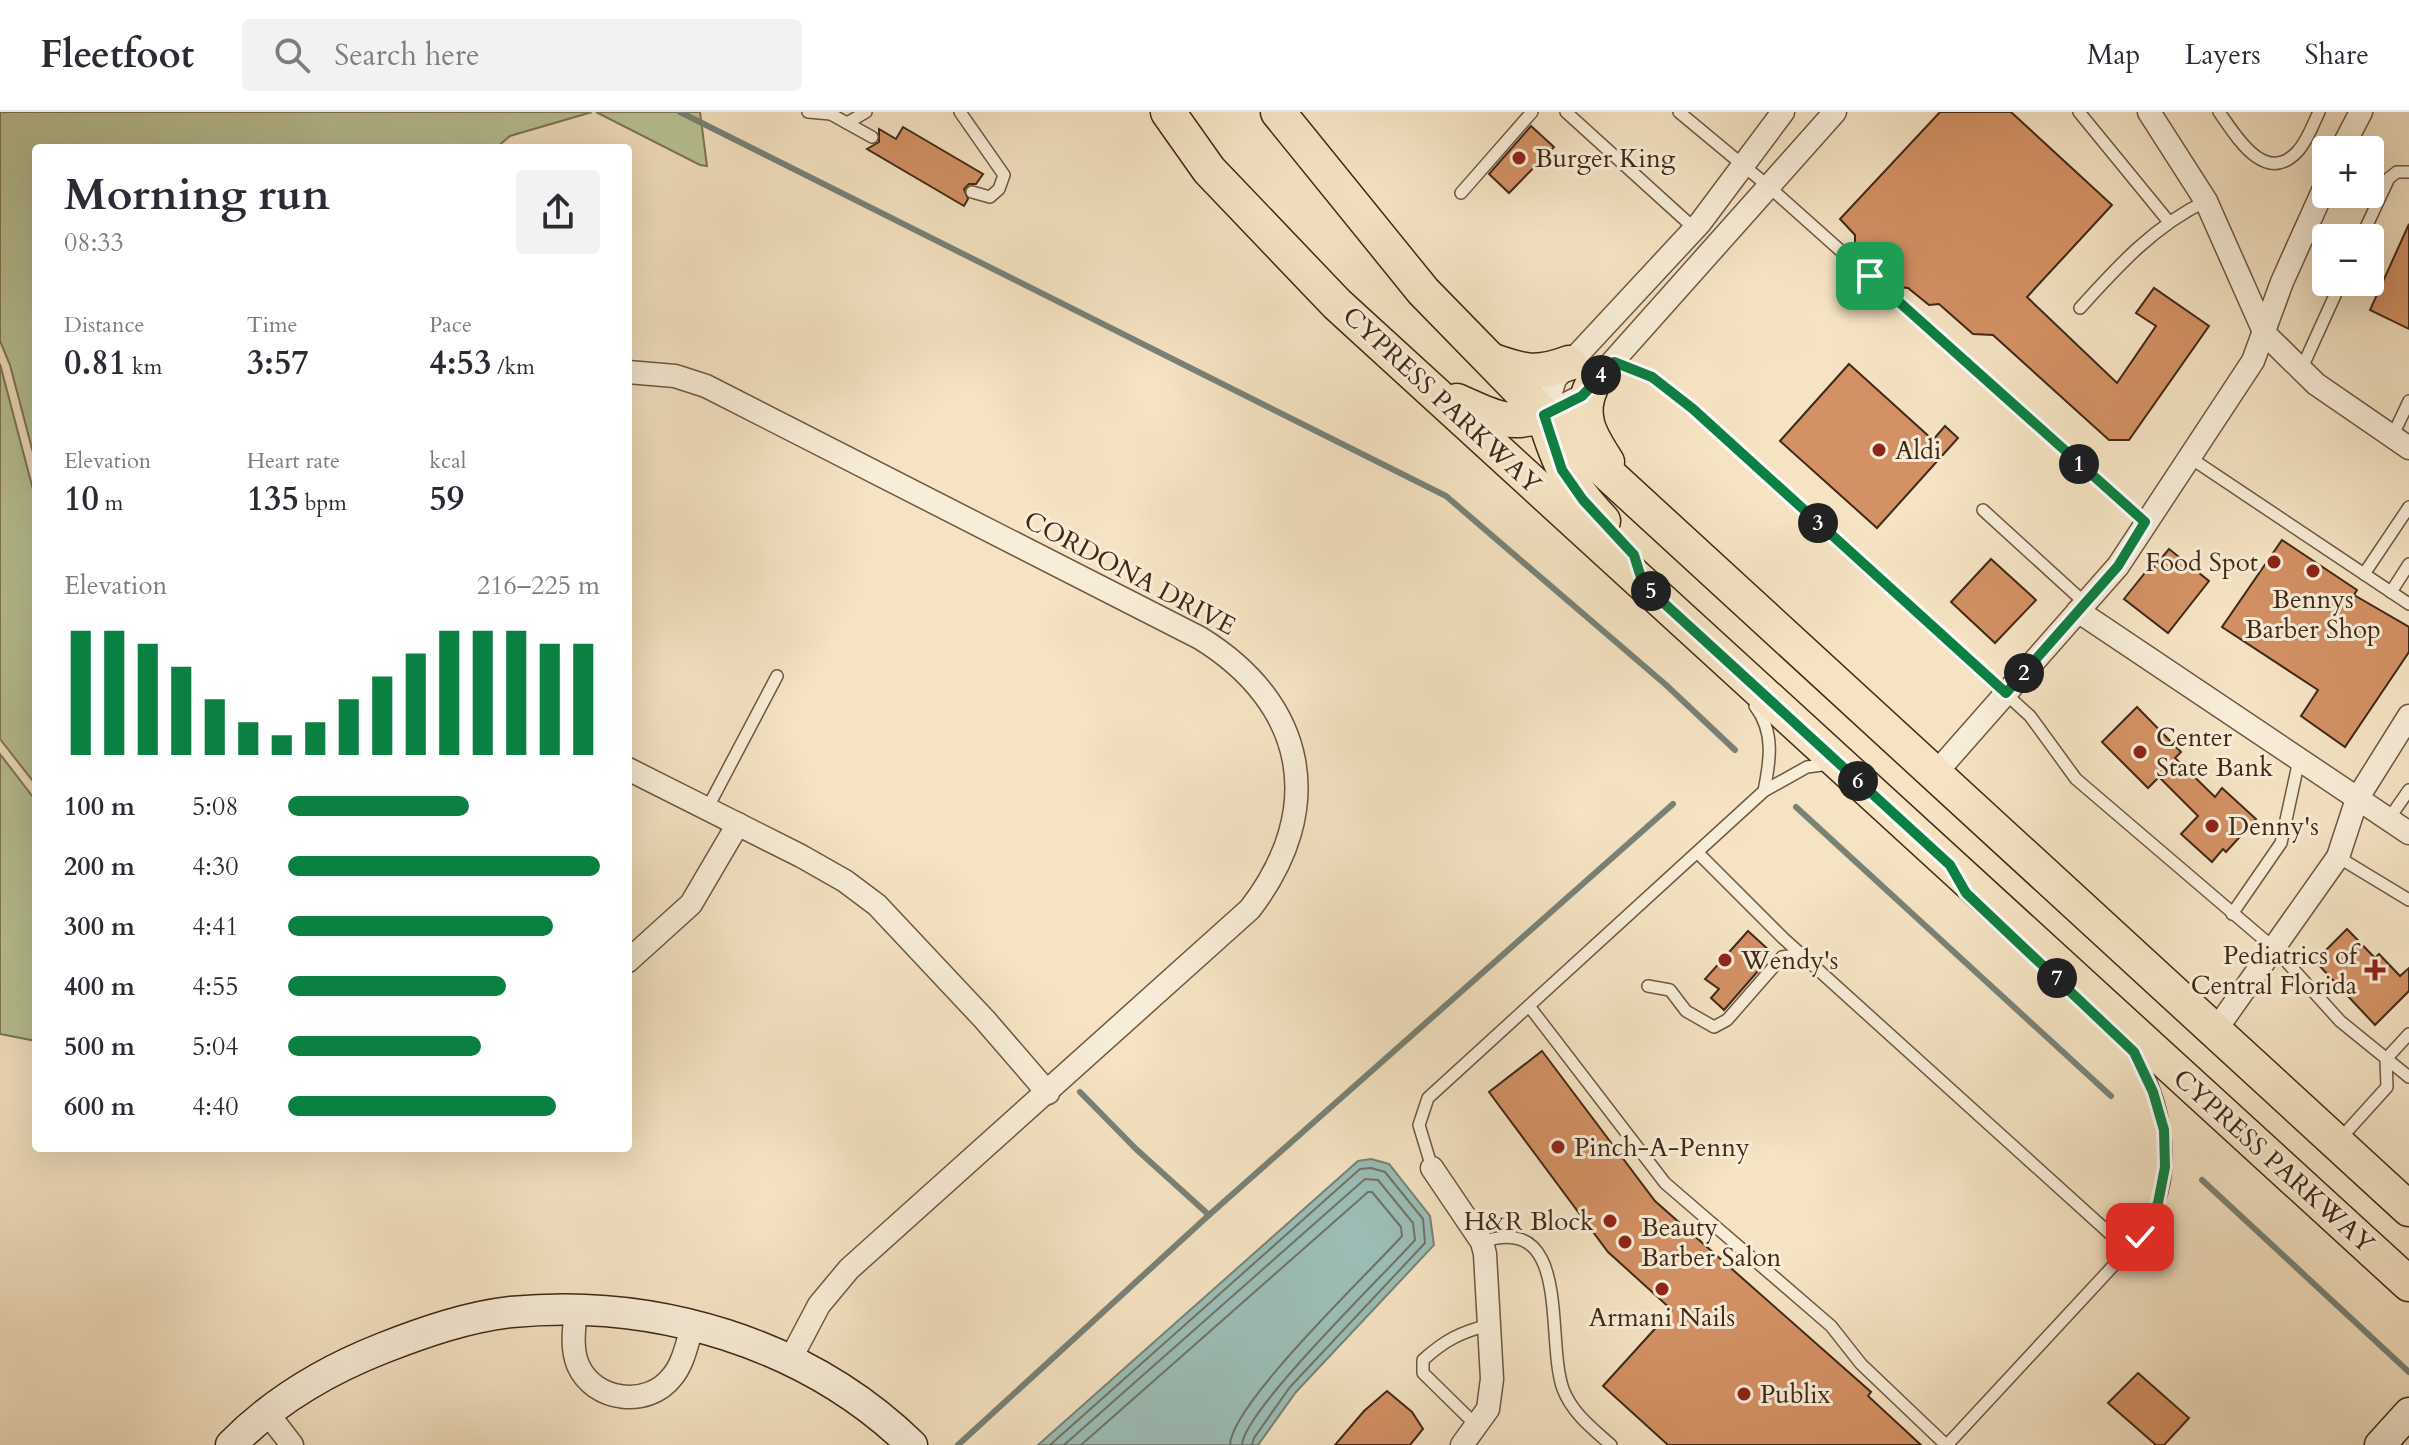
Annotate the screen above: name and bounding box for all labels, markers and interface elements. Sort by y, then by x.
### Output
search box [242,19,802,91]
text: Fleetfoot [40,29,194,81]
icon: search [270,33,314,77]
text: Search here [334,35,480,76]
text: Map [2087,36,2140,74]
text: Layers [2184,36,2261,74]
text: Share [2305,36,2369,74]
map controls [2312,136,2384,296]
button: + [2312,136,2384,208]
place label: Burger King [1535,141,1676,176]
marker: Burger King [1510,149,1528,167]
text: Morning run [64,165,330,225]
button: share [516,170,600,254]
button: − [2312,224,2384,296]
text: 08:33 [64,225,124,260]
pin [1836,242,1904,310]
icon: arrive [1848,254,1892,298]
street label: CYPRESS PARKWAY [1335,299,1549,502]
text: Distance [64,310,144,340]
text: Time [247,310,298,340]
text: Pace [429,310,472,340]
text: 0.81 [64,340,126,386]
text: 3:57 [247,340,309,386]
text: 4:53 [429,340,491,386]
text: km [126,352,162,382]
text: /km [491,352,535,382]
pin: 4 [1581,355,1621,395]
text: 4 [1595,360,1607,390]
place label: Aldi [1895,433,1941,468]
marker: Aldi [1870,441,1888,459]
pin: 1 [2059,444,2099,484]
text: Elevation [64,446,151,476]
text: Heart rate [247,446,340,476]
text: kcal [429,446,466,476]
text: 1 [2073,449,2085,479]
text: 10 [64,476,99,522]
text: 135 [247,476,299,522]
text: 59 [429,476,464,522]
text: m [99,488,123,518]
text: bpm [299,488,347,518]
street label: CORDONA DRIVE [1018,502,1242,644]
pin: 3 [1798,503,1838,543]
text: 3 [1812,508,1824,538]
place label: Food Spot [2145,545,2258,580]
marker: Food Spot [2265,553,2283,571]
marker: Bennys Barber Shop [2304,562,2322,580]
text: Elevation [64,568,167,603]
text: 216–225 m [477,568,600,603]
pin: 5 [1631,571,1671,611]
text: 5 [1645,576,1657,606]
place label: Bennys Barber Shop [2245,582,2381,647]
pin: 2 [2004,653,2044,693]
text: 2 [2018,658,2030,688]
place label: Center State Bank [2156,720,2273,785]
marker: Center State Bank [2131,743,2149,761]
pin: 6 [1838,761,1878,801]
text: 6 [1852,766,1864,796]
text: 100 m [64,789,135,824]
text: 5:08 [192,789,239,824]
place label: Denny's [2228,809,2319,844]
marker: Denny's [2203,817,2221,835]
text: 200 m [64,849,135,884]
text: 4:30 [192,849,239,884]
text: 300 m [64,909,135,944]
text: 4:41 [192,909,239,944]
place label: Pediatrics of Central Florida [2191,938,2361,1003]
place label: Wendy's [1740,943,1838,978]
marker: Wendy's [1716,951,1734,969]
pin: 7 [2037,958,2077,998]
marker: Pediatrics of Central Florida [2364,959,2386,981]
text: 7 [2051,963,2063,993]
text: 400 m [64,969,135,1004]
text: 4:55 [192,969,239,1004]
text: 500 m [64,1029,135,1064]
text: 5:04 [192,1029,239,1064]
street label: CYPRESS PARKWAY [2166,1061,2383,1261]
text: 600 m [64,1089,135,1124]
text: 4:40 [192,1089,239,1124]
place label: Pinch-A-Penny [1574,1130,1750,1165]
marker: Pinch-A-Penny [1549,1138,1567,1156]
pin [2106,1203,2174,1271]
place label: H&R Block [1464,1204,1594,1239]
place label: Beauty Barber Salon [1641,1210,1782,1275]
marker: H&R Block [1601,1212,1619,1230]
icon: check [2118,1215,2162,1259]
marker: Beauty Barber Salon [1616,1233,1634,1251]
marker: Armani Nails [1653,1280,1671,1298]
place label: Armani Nails [1589,1300,1735,1335]
place label: Publix [1760,1377,1831,1412]
marker: Publix [1735,1385,1753,1403]

